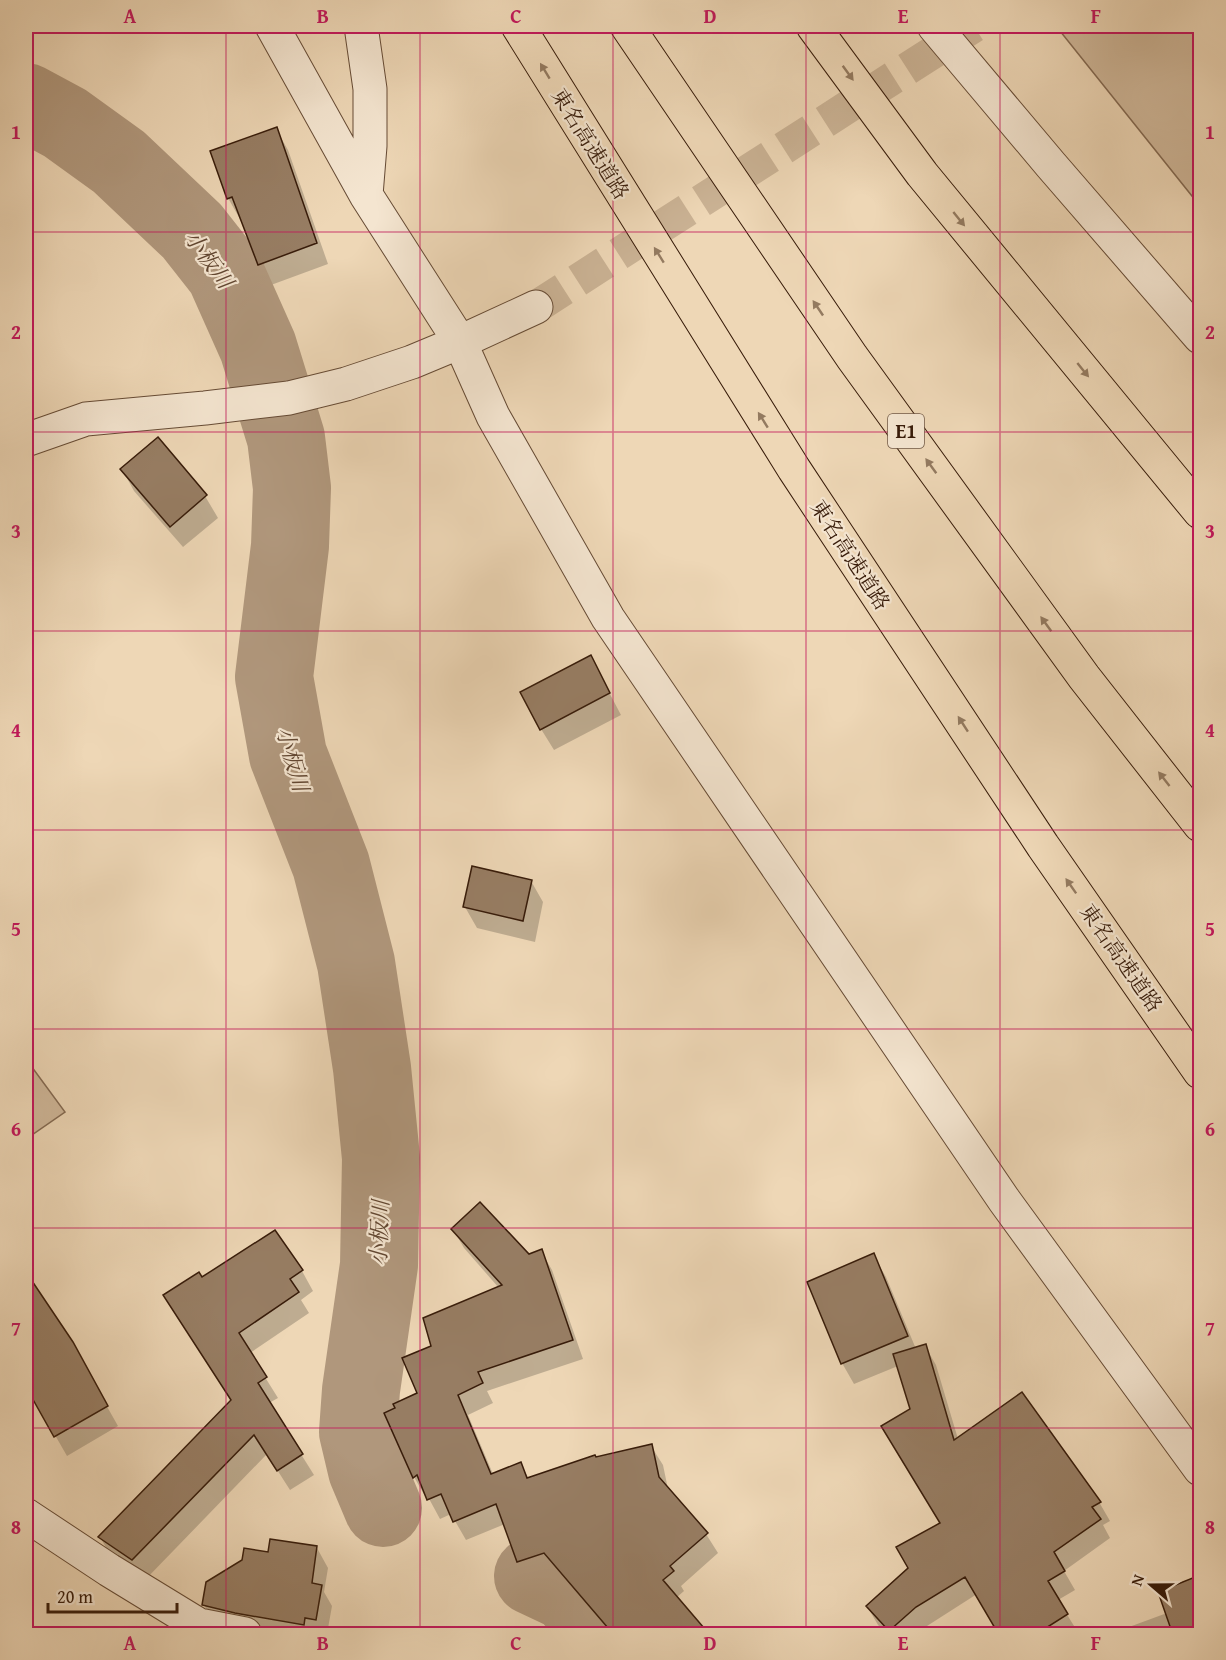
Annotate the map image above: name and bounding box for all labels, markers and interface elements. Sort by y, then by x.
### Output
text: A [124,1,137,30]
text: B [317,1,329,30]
text: C [510,1,522,30]
text: D [703,1,717,30]
text: E [898,1,909,30]
text: F [1091,1,1101,30]
one-way arrow [540,62,550,79]
one-way arrow [841,65,853,80]
street label: 東名高速道路 [544,82,637,205]
text: 1 [11,117,21,146]
text: 1 [1205,117,1215,146]
one-way arrow [953,212,965,227]
water label: 小板川 [177,223,243,297]
one-way arrow [654,247,665,263]
one-way arrow [812,300,824,316]
text: 2 [11,317,21,346]
text: 2 [1205,317,1215,346]
one-way arrow [1077,362,1090,378]
one-way arrow [758,412,769,428]
road number: E1 [888,414,924,448]
one-way arrow [926,459,938,474]
street label: 東名高速道路 [803,493,898,616]
text: 3 [11,516,21,545]
text: 3 [1205,516,1215,545]
one-way arrow [1040,617,1052,633]
text: 4 [11,715,21,744]
text: 4 [1205,715,1215,744]
one-way arrow [957,717,969,733]
water label: 小板川 [269,723,318,797]
one-way arrow [1158,771,1171,787]
one-way arrow [1065,879,1077,895]
street label: 東名高速道路 [1073,897,1170,1018]
text: 5 [11,914,21,943]
text: 5 [1205,914,1215,943]
text: 6 [11,1114,21,1143]
text: 6 [1205,1114,1215,1143]
water label: 小板川 [362,1197,396,1267]
text: 7 [11,1313,21,1342]
text: 7 [1205,1313,1215,1342]
text: 8 [11,1512,21,1541]
text: 8 [1205,1512,1215,1541]
north arrow [1121,1555,1181,1615]
text: N [1124,1570,1150,1589]
scale bar [48,1576,177,1614]
text: 20 m [57,1583,93,1610]
text: A [124,1628,137,1657]
text: B [317,1628,329,1657]
text: C [510,1628,522,1657]
text: D [703,1628,717,1657]
text: E [898,1628,909,1657]
text: F [1091,1628,1101,1657]

